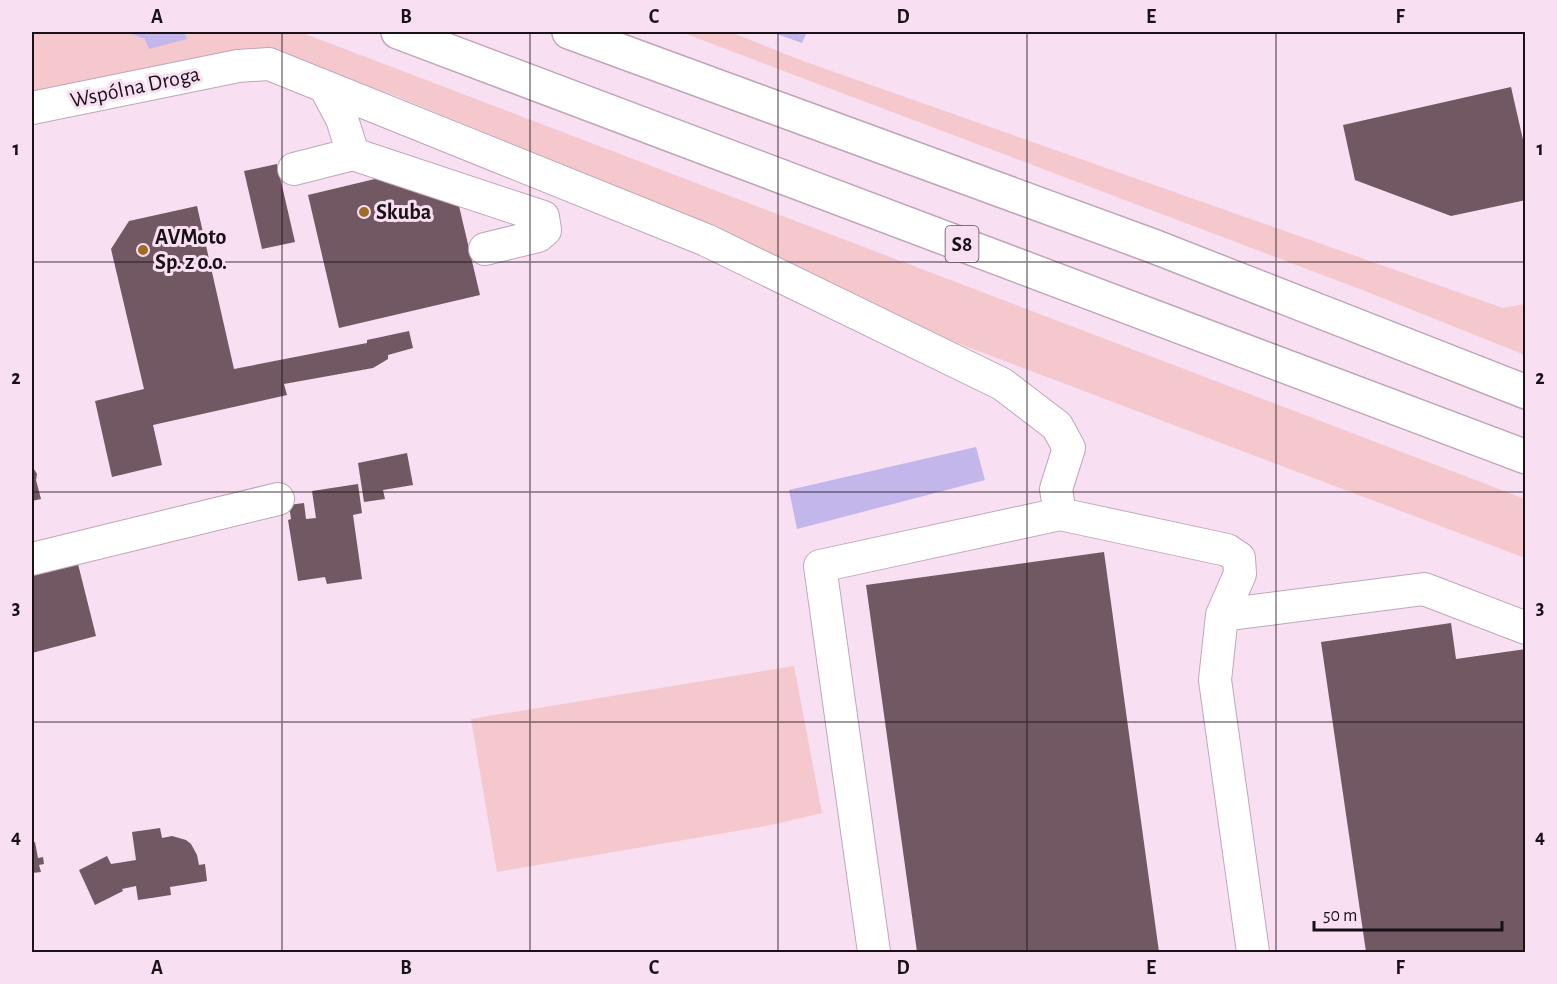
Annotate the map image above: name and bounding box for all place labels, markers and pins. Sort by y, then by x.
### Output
place label: Skuba [376,201,432,223]
marker: Skuba [357,205,371,219]
place label: AVMoto Sp. z o.o. [155,226,227,273]
marker: AVMoto Sp. z o.o. [136,243,150,257]

